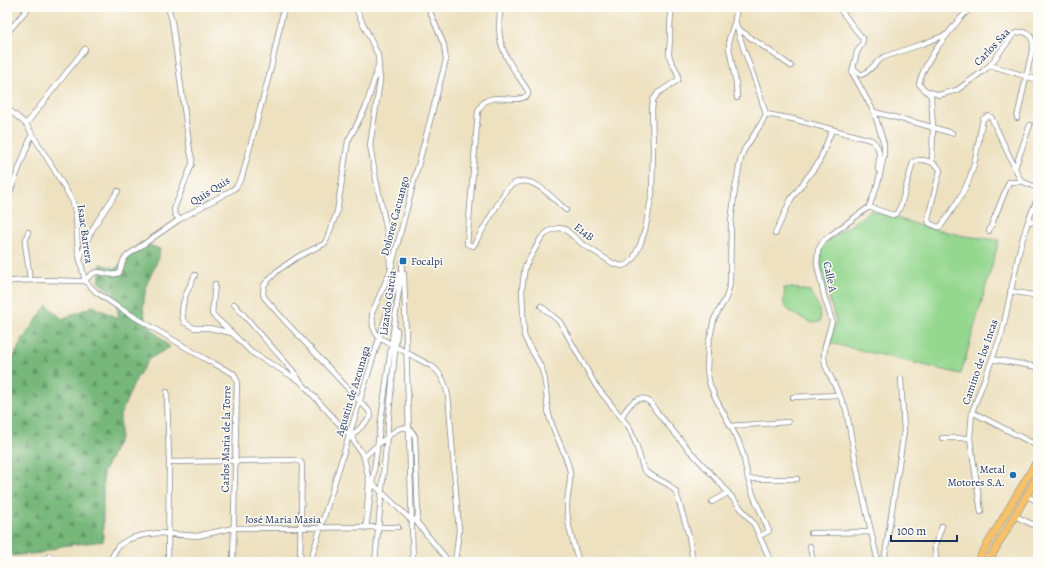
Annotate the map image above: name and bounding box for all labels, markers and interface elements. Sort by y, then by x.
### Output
street label: Carlos Saa [971,24,1014,69]
street label: Quis Quis [187,173,233,209]
street label: Dolores Cacuango [377,174,413,257]
street label: Isaac Barrera [73,204,97,265]
street label: E14B [571,219,597,245]
place label: Focalpi [411,254,443,269]
marker: Focalpi [398,256,408,266]
street label: Calle A [819,260,841,294]
street label: Lizardo Garcia [376,268,400,337]
street label: Camino de los Incas [958,317,1002,407]
street label: Agustin de Azcunaga [332,343,374,439]
street label: Carlos Maria de la Torre [218,385,234,493]
place label: Metal Motores S.A. [947,462,1005,490]
marker: Metal Motores S.A. [1008,470,1018,480]
street label: José Maria Masia [245,512,322,527]
scale bar [891,517,957,543]
text: 100 m [897,523,926,539]

